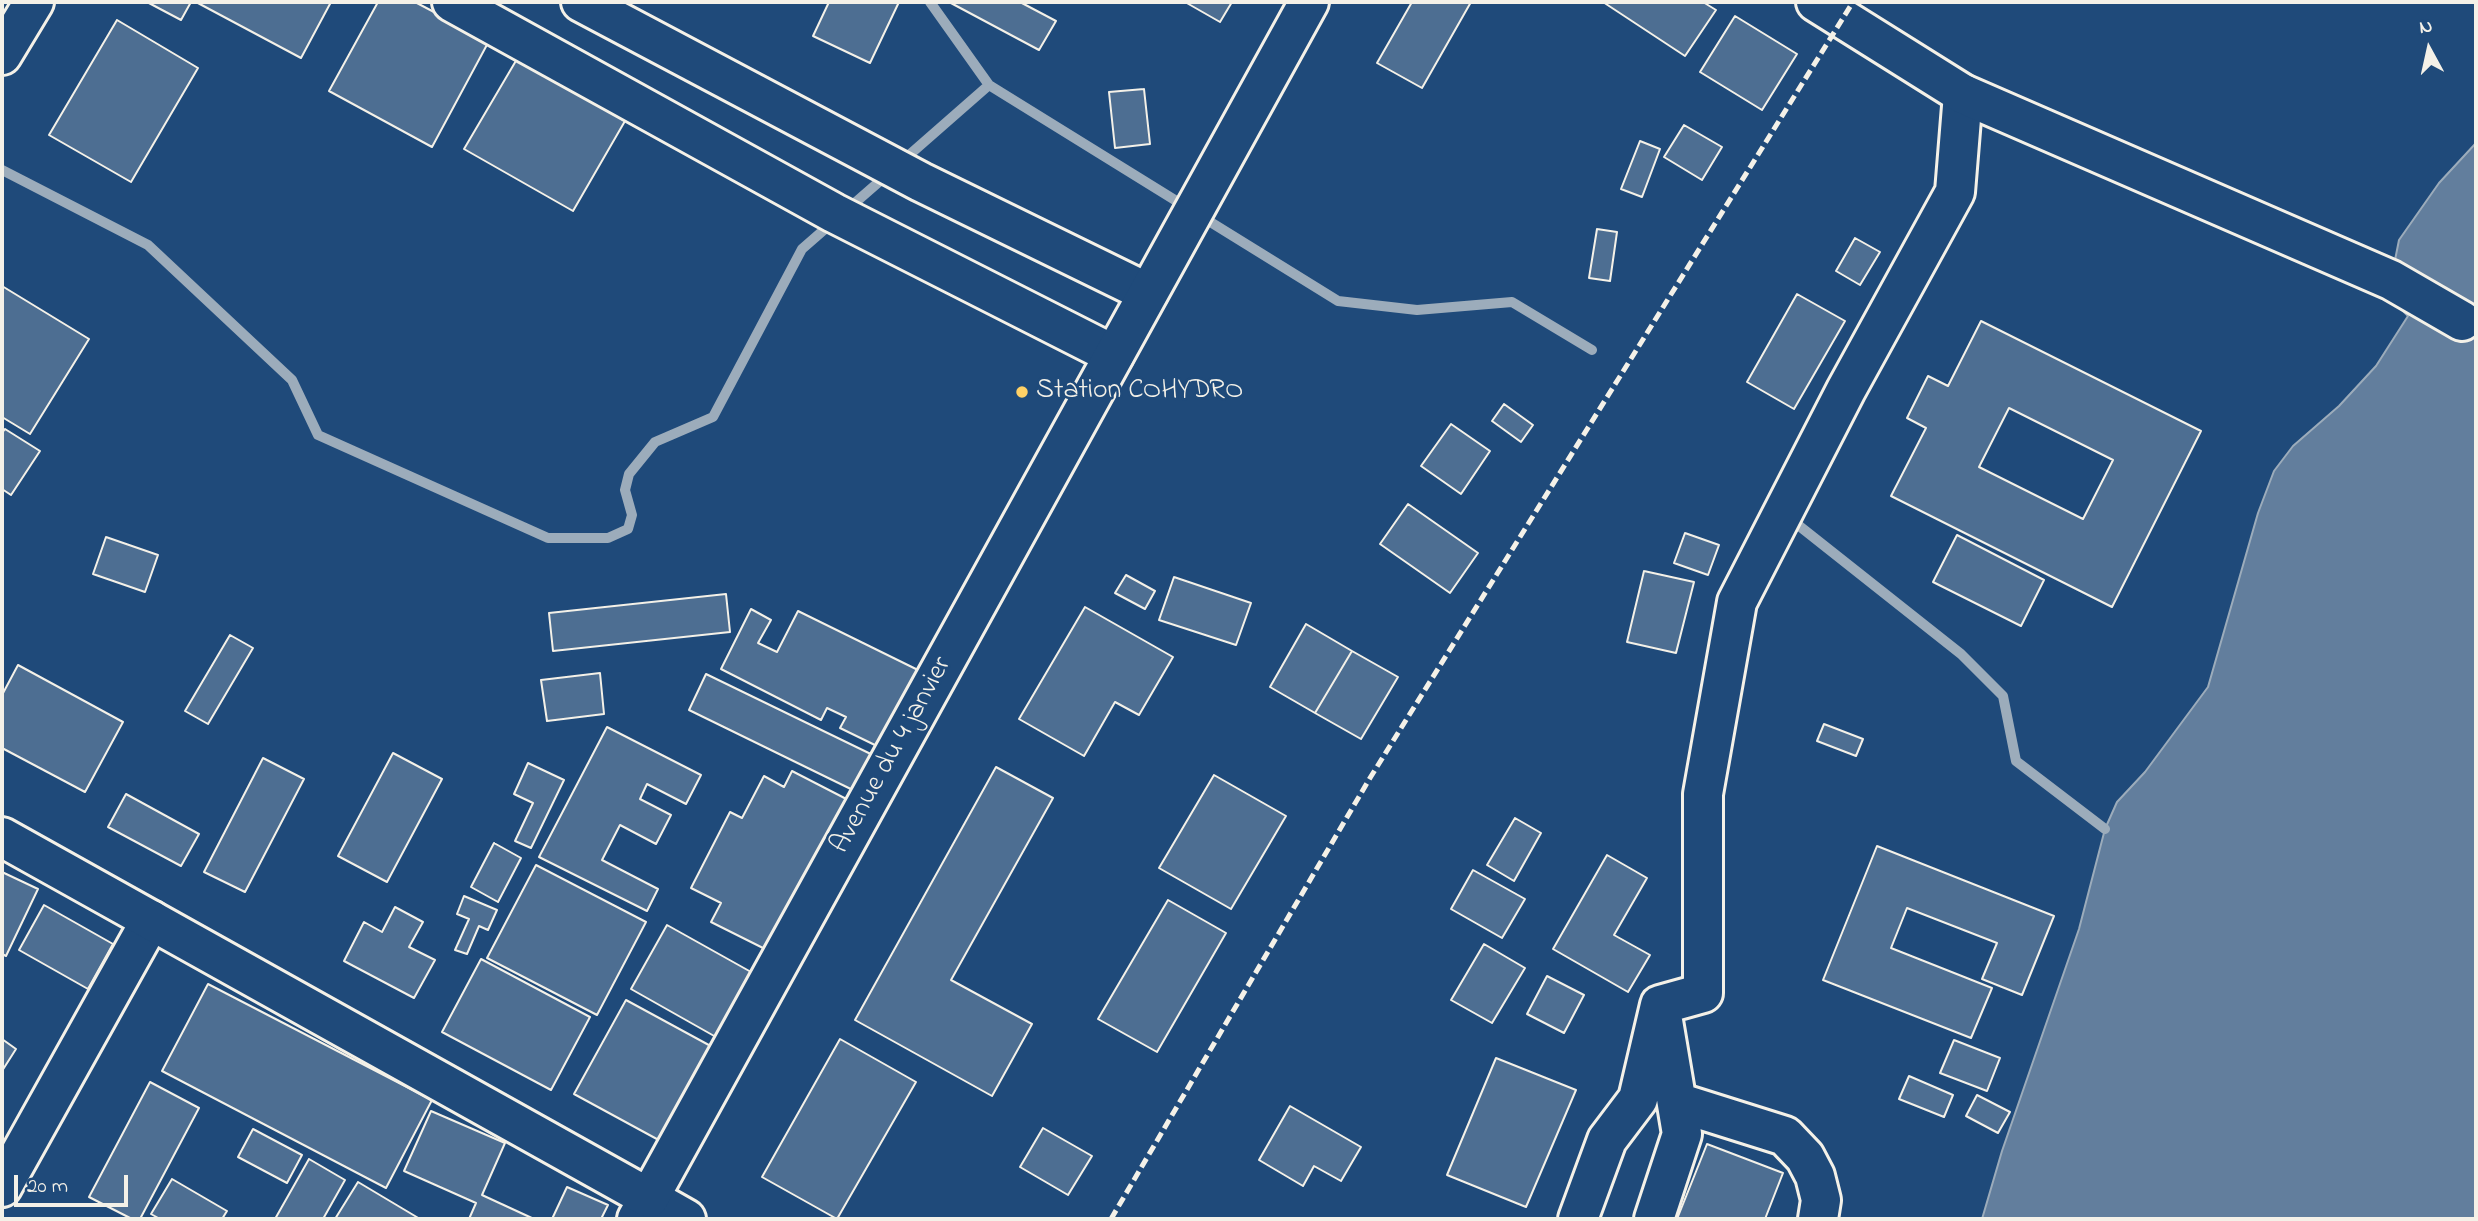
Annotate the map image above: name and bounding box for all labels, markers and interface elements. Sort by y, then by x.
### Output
text: N [2418,13,2434,42]
north arrow [2394,14,2464,84]
place label: Station COHYDRO [1036,375,1243,409]
marker: Station COHYDRO [1014,384,1030,400]
street label: Avenue du 4 janvier [825,652,961,860]
scale bar [18,1162,131,1206]
text: 20 m [27,1172,68,1202]

